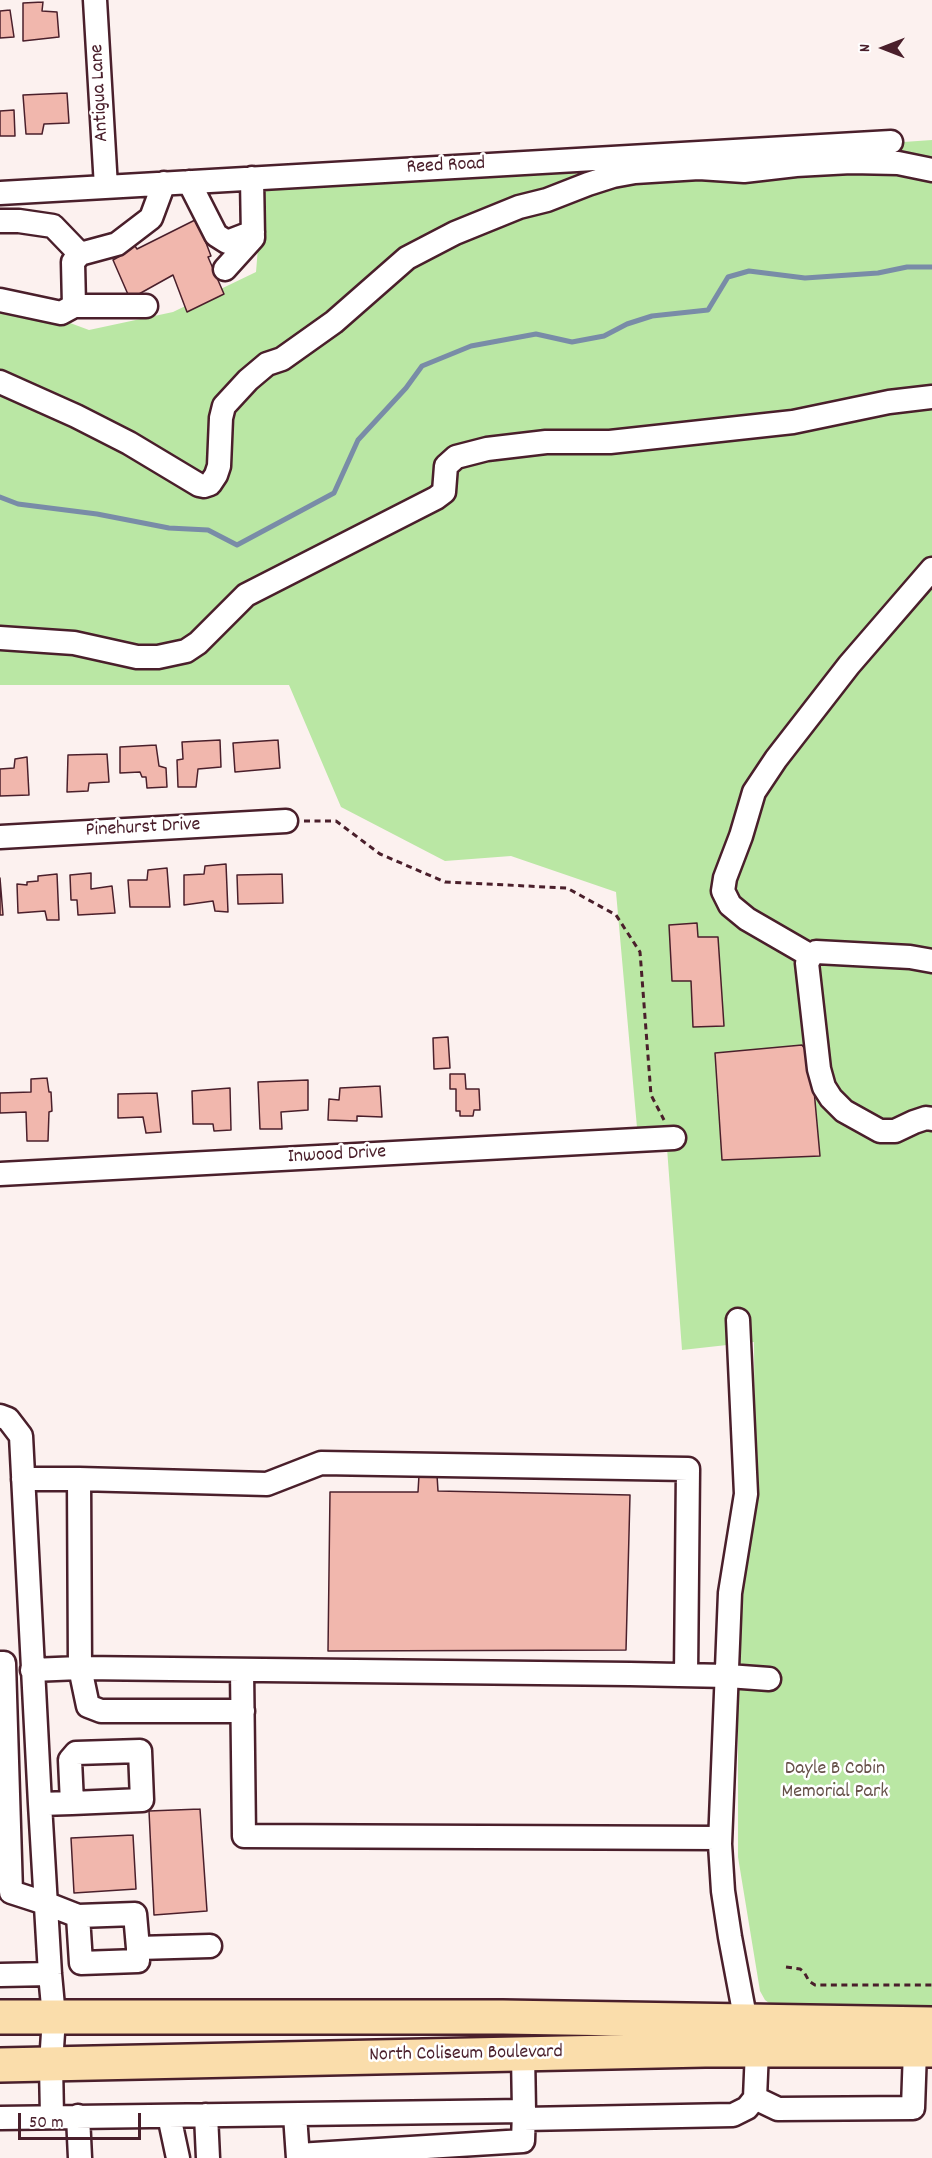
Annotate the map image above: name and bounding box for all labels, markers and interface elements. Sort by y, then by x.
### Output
north arrow [854,18,914,78]
street label: Antigua Lane [86,43,116,143]
text: N [854,44,877,52]
street label: Reed Road [406,153,486,181]
street label: Pinehurst Drive [85,814,201,844]
street label: Inwood Drive [287,1141,387,1171]
park label: Dayle B Cobin Memorial Park [781,1758,889,1805]
street label: North Coliseum Boulevard [369,2041,563,2069]
scale bar [21,2101,144,2139]
text: 50 m [29,2111,64,2136]

